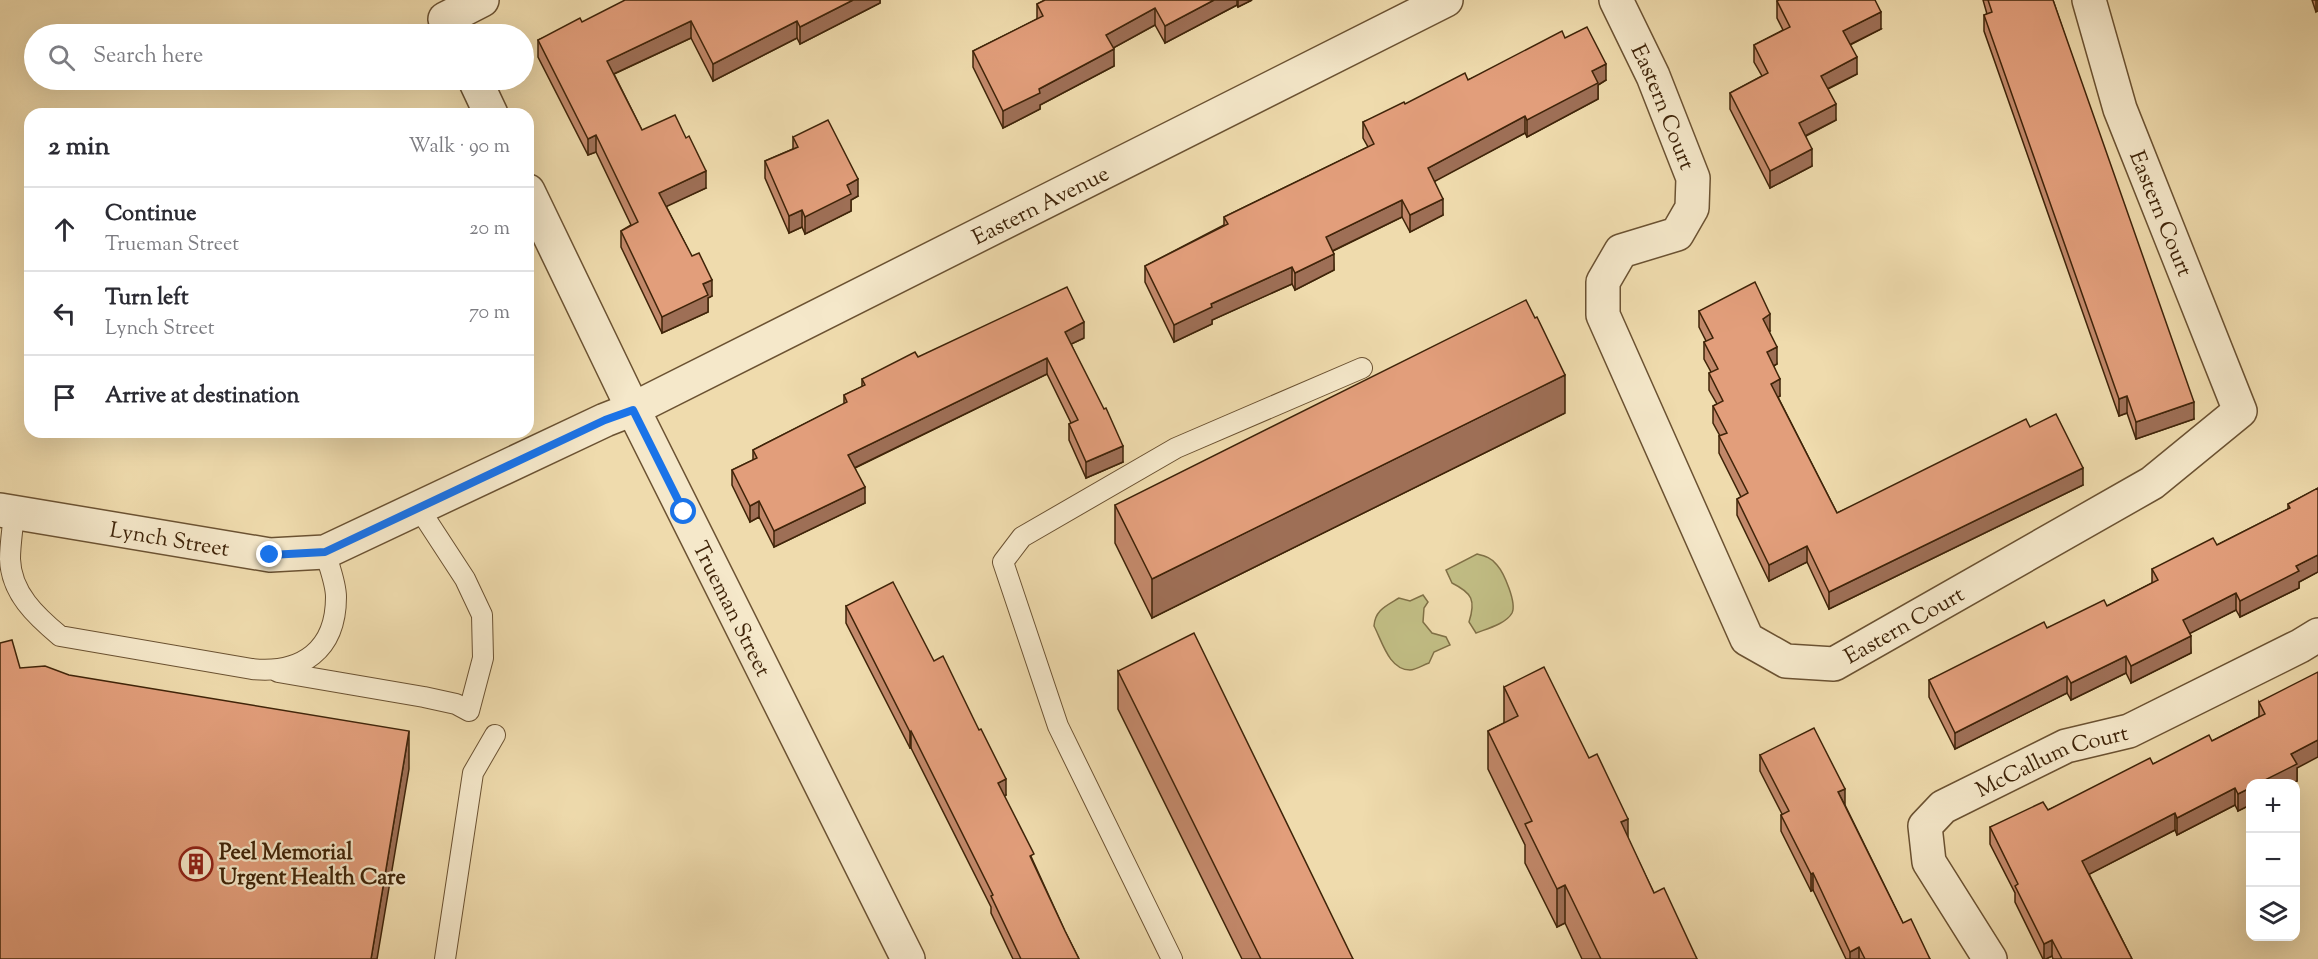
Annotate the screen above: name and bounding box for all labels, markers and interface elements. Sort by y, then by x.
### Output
search box [24,24,534,90]
street label: Eastern Court [1621,39,1702,176]
icon: search [45,41,78,74]
text: Search here [93,41,203,73]
text: 2 min [48,129,110,166]
text: Walk · 90 m [408,133,510,162]
street label: Eastern Court [2119,146,2199,282]
street label: Eastern Avenue [967,159,1115,255]
text: Continue [105,199,196,231]
icon: ahead [48,213,81,246]
text: 20 m [469,215,510,244]
text: Trueman Street [105,231,239,260]
text: Turn left [105,283,188,315]
icon: left [48,297,81,330]
text: 70 m [469,299,510,328]
text: Lynch Street [105,315,215,344]
icon: arrive [48,381,81,414]
text: Arrive at destination [105,381,300,413]
route start [670,498,696,524]
street label: Lynch Street [107,516,232,567]
street label: Trueman Street [683,537,778,683]
route end [256,541,282,567]
street label: Eastern Court [1839,580,1971,674]
street label: McCallum Court [1971,719,2132,807]
map controls [2246,779,2300,941]
button: + [2246,779,2300,833]
button: − [2246,833,2300,887]
place label: Peel Memorial Urgent Health Care [219,838,406,895]
building icon: Peel Memorial Urgent Health Care [178,846,214,882]
button: layers [2246,887,2300,941]

